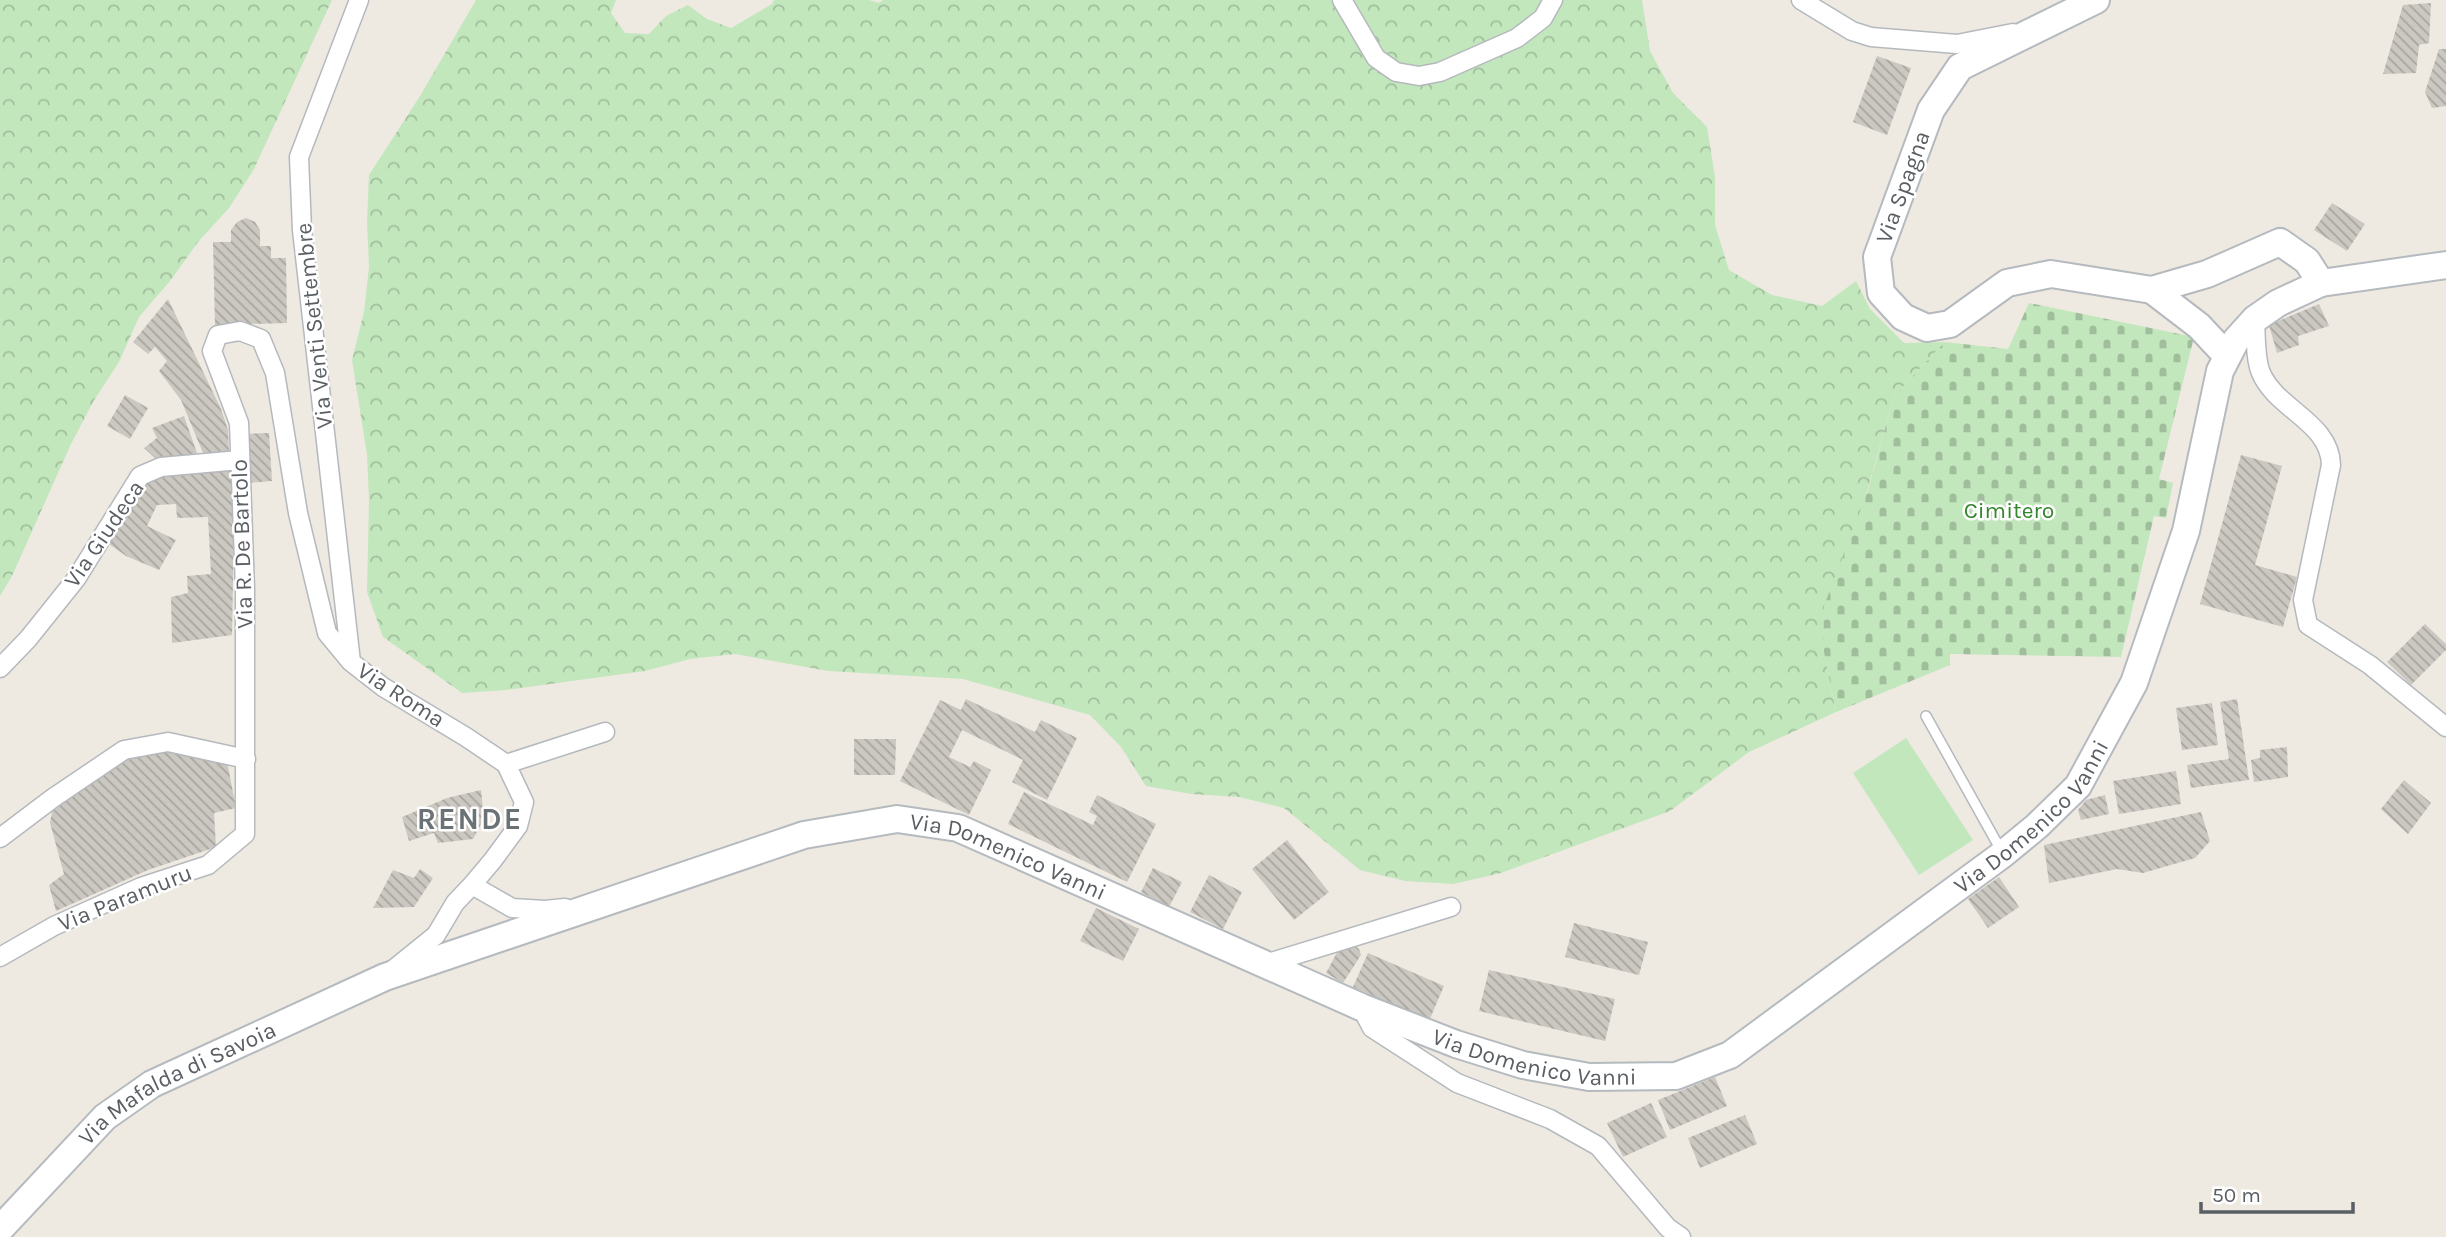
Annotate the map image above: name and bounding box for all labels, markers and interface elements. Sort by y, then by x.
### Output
street label: Via Spagna [1870,127,1936,247]
street label: Via Venti Settembre [290,222,338,430]
street label: Via R. De Bartolo [226,459,258,629]
street label: Via Giudeca [58,475,150,593]
park label: Cimitero [1964,497,2054,524]
street label: Via Roma [352,657,450,733]
street label: Via Domenico Vanni [1949,735,2114,899]
district label: RENDE [417,801,523,837]
street label: Via Domenico Vanni [908,808,1110,906]
street label: Via Paramuru [54,859,196,937]
street label: Via Mafalda di Savoia [73,1016,280,1150]
street label: Via Domenico Vanni [1428,1023,1637,1090]
scale bar [2201,1170,2353,1214]
text: 50 m [2212,1183,2261,1207]

